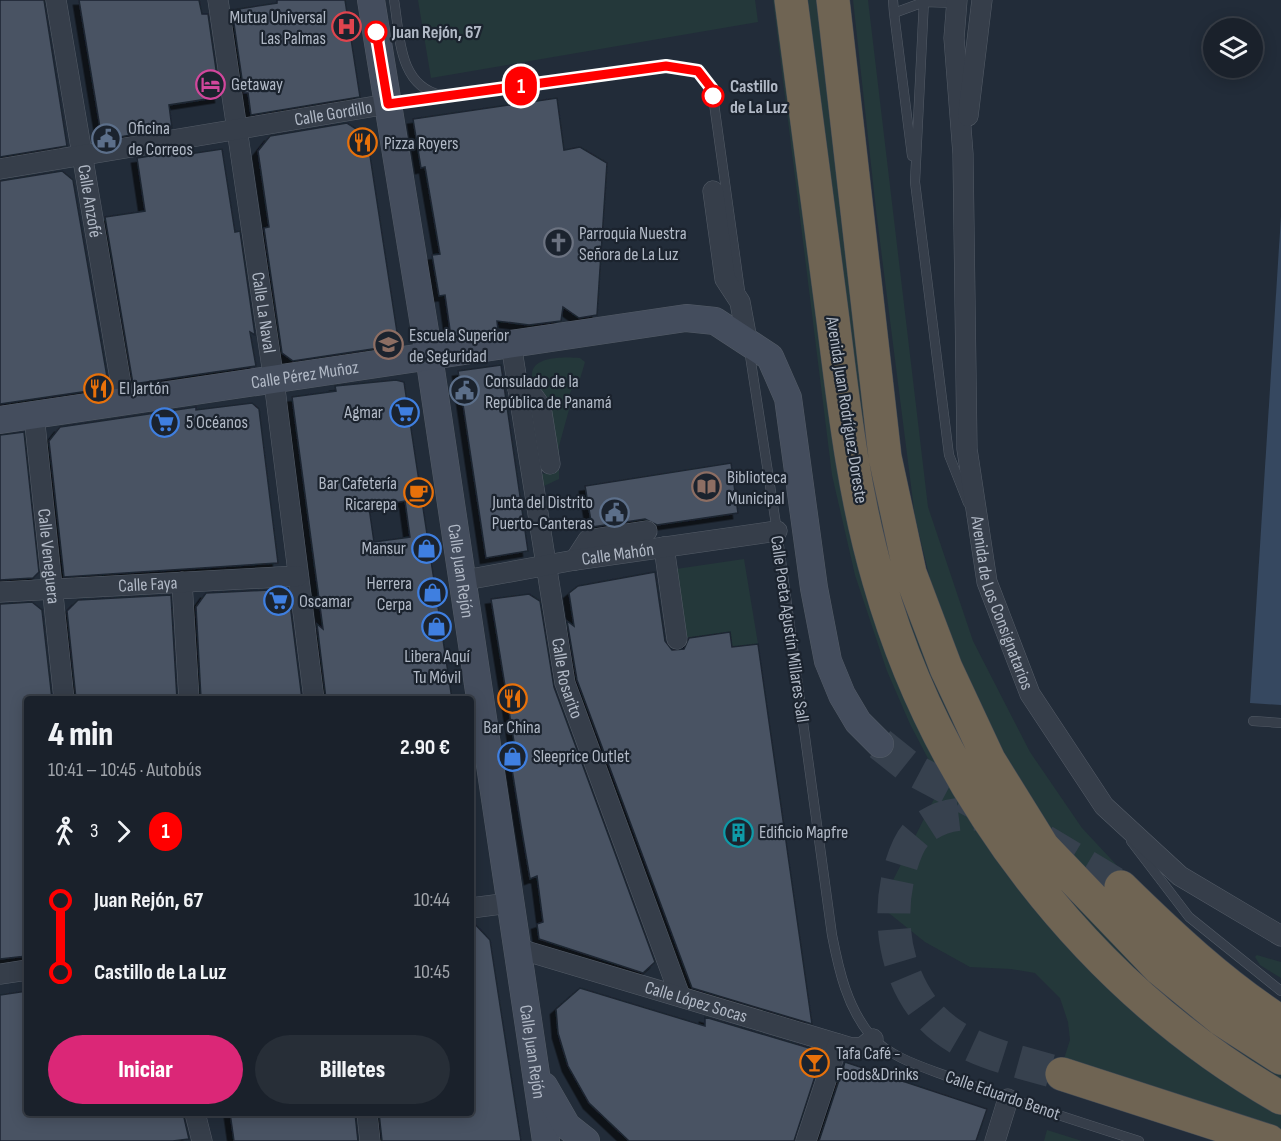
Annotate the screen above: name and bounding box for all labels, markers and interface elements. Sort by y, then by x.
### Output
place label: Mutua Universal Las Palmas [229,7,326,49]
hospital icon: Mutua Universal Las Palmas [331,11,363,43]
map controls [1203,18,1263,78]
button: layers [1203,18,1263,78]
marker: Juan Rejón, 67 [365,21,387,43]
place label: Juan Rejón, 67 [391,22,481,43]
line badge: 1 [502,66,540,106]
hotel icon: Getaway [194,68,226,100]
place label: Getaway [231,74,283,95]
text: 1 [517,74,525,99]
place label: Castillo de La Luz [730,76,788,118]
marker: Castillo de La Luz [702,85,724,107]
street label: Calle Gordillo [293,97,374,131]
place label: Oficina de Correos [128,118,193,160]
public building icon: Oficina de Correos [91,122,123,154]
restaurant icon: Pizza Royers [347,127,379,159]
place label: Pizza Royers [384,133,458,154]
street label: Calle Anzofé [73,163,106,239]
place label: Parroquia Nuestra Señora de La Luz [579,223,687,265]
church icon: Parroquia Nuestra Señora de La Luz [542,227,574,259]
street label: Calle La Naval [247,271,280,355]
street label: Avenida Juan Rodríguez Doreste [821,314,872,505]
place label: Escuela Superior de Seguridad [409,325,509,367]
school or university icon: Escuela Superior de Seguridad [372,329,404,361]
street label: Calle Pérez Muñoz [250,357,360,394]
place label: Consulado de la República de Panamá [485,371,612,413]
restaurant icon: El Jartón [82,372,114,404]
public building icon: Consulado de la República de Panamá [448,375,480,407]
place label: El Jartón [119,378,169,399]
supermarket icon: Agmar [388,396,420,428]
place label: Agmar [343,402,383,423]
supermarket icon: 5 Océanos [149,406,181,438]
place label: 5 Océanos [186,412,248,433]
place label: Biblioteca Municipal [727,467,787,509]
library icon: Biblioteca Municipal [690,471,722,503]
place label: Bar Cafetería Ricarepa [319,473,397,515]
cafe icon: Bar Cafetería Ricarepa [402,477,434,509]
place label: Junta del Distrito Puerto-Canteras [491,492,593,534]
public building icon: Junta del Distrito Puerto-Canteras [598,496,630,528]
street label: Calle Veneguera [33,508,64,605]
street label: Avenida de Los Consignatarios [966,514,1037,693]
street label: Calle Juan Rejón [443,523,478,619]
shop icon: Mansur [411,532,443,564]
street label: Calle Poeta Agustín Millares Sall [766,534,813,724]
place label: Mansur [362,538,406,559]
street label: Calle Mahón [580,539,655,570]
street label: Calle Faya [118,572,178,597]
place label: Herrera Cerpa [367,573,412,615]
shop icon: Herrera Cerpa [417,577,449,609]
supermarket icon: Oscamar [262,585,294,617]
place label: Oscamar [299,591,352,612]
shop icon: Libera Aquí Tu Móvil [421,611,453,643]
street label: Calle Rosarito [547,636,587,722]
place label: Libera Aquí Tu Móvil [404,646,471,688]
restaurant icon: Bar China [496,682,528,714]
text: 4 min [48,715,113,755]
place label: Bar China [483,717,541,738]
text: 2.90 € [400,734,450,761]
shop icon: Sleeprice Outlet [496,740,528,772]
place label: Sleeprice Outlet [533,746,630,767]
text: 10:41 – 10:45 · Autobús [48,758,202,782]
icon: walk [48,815,81,848]
icon: forward [107,815,140,848]
building icon: Edificio Mapfre [722,816,754,848]
text: 3 [90,819,98,843]
text: 1 [161,819,170,844]
place label: Edificio Mapfre [759,822,848,843]
text: Juan Rejón, 67 [94,887,203,914]
text: 10:44 [414,888,450,912]
text: Castillo de La Luz [94,959,227,986]
text: 10:45 [414,960,450,984]
street label: Calle López Socas [642,977,750,1027]
street label: Calle Juan Rejón [515,1003,550,1100]
button: Iniciar [48,1035,243,1104]
button: Billetes [255,1035,450,1104]
place label: Tafa Café - Foods&Drinks [836,1043,919,1085]
bar icon: Tafa Café - Foods&Drinks [799,1047,831,1079]
street label: Calle Eduardo Benot [943,1066,1063,1125]

